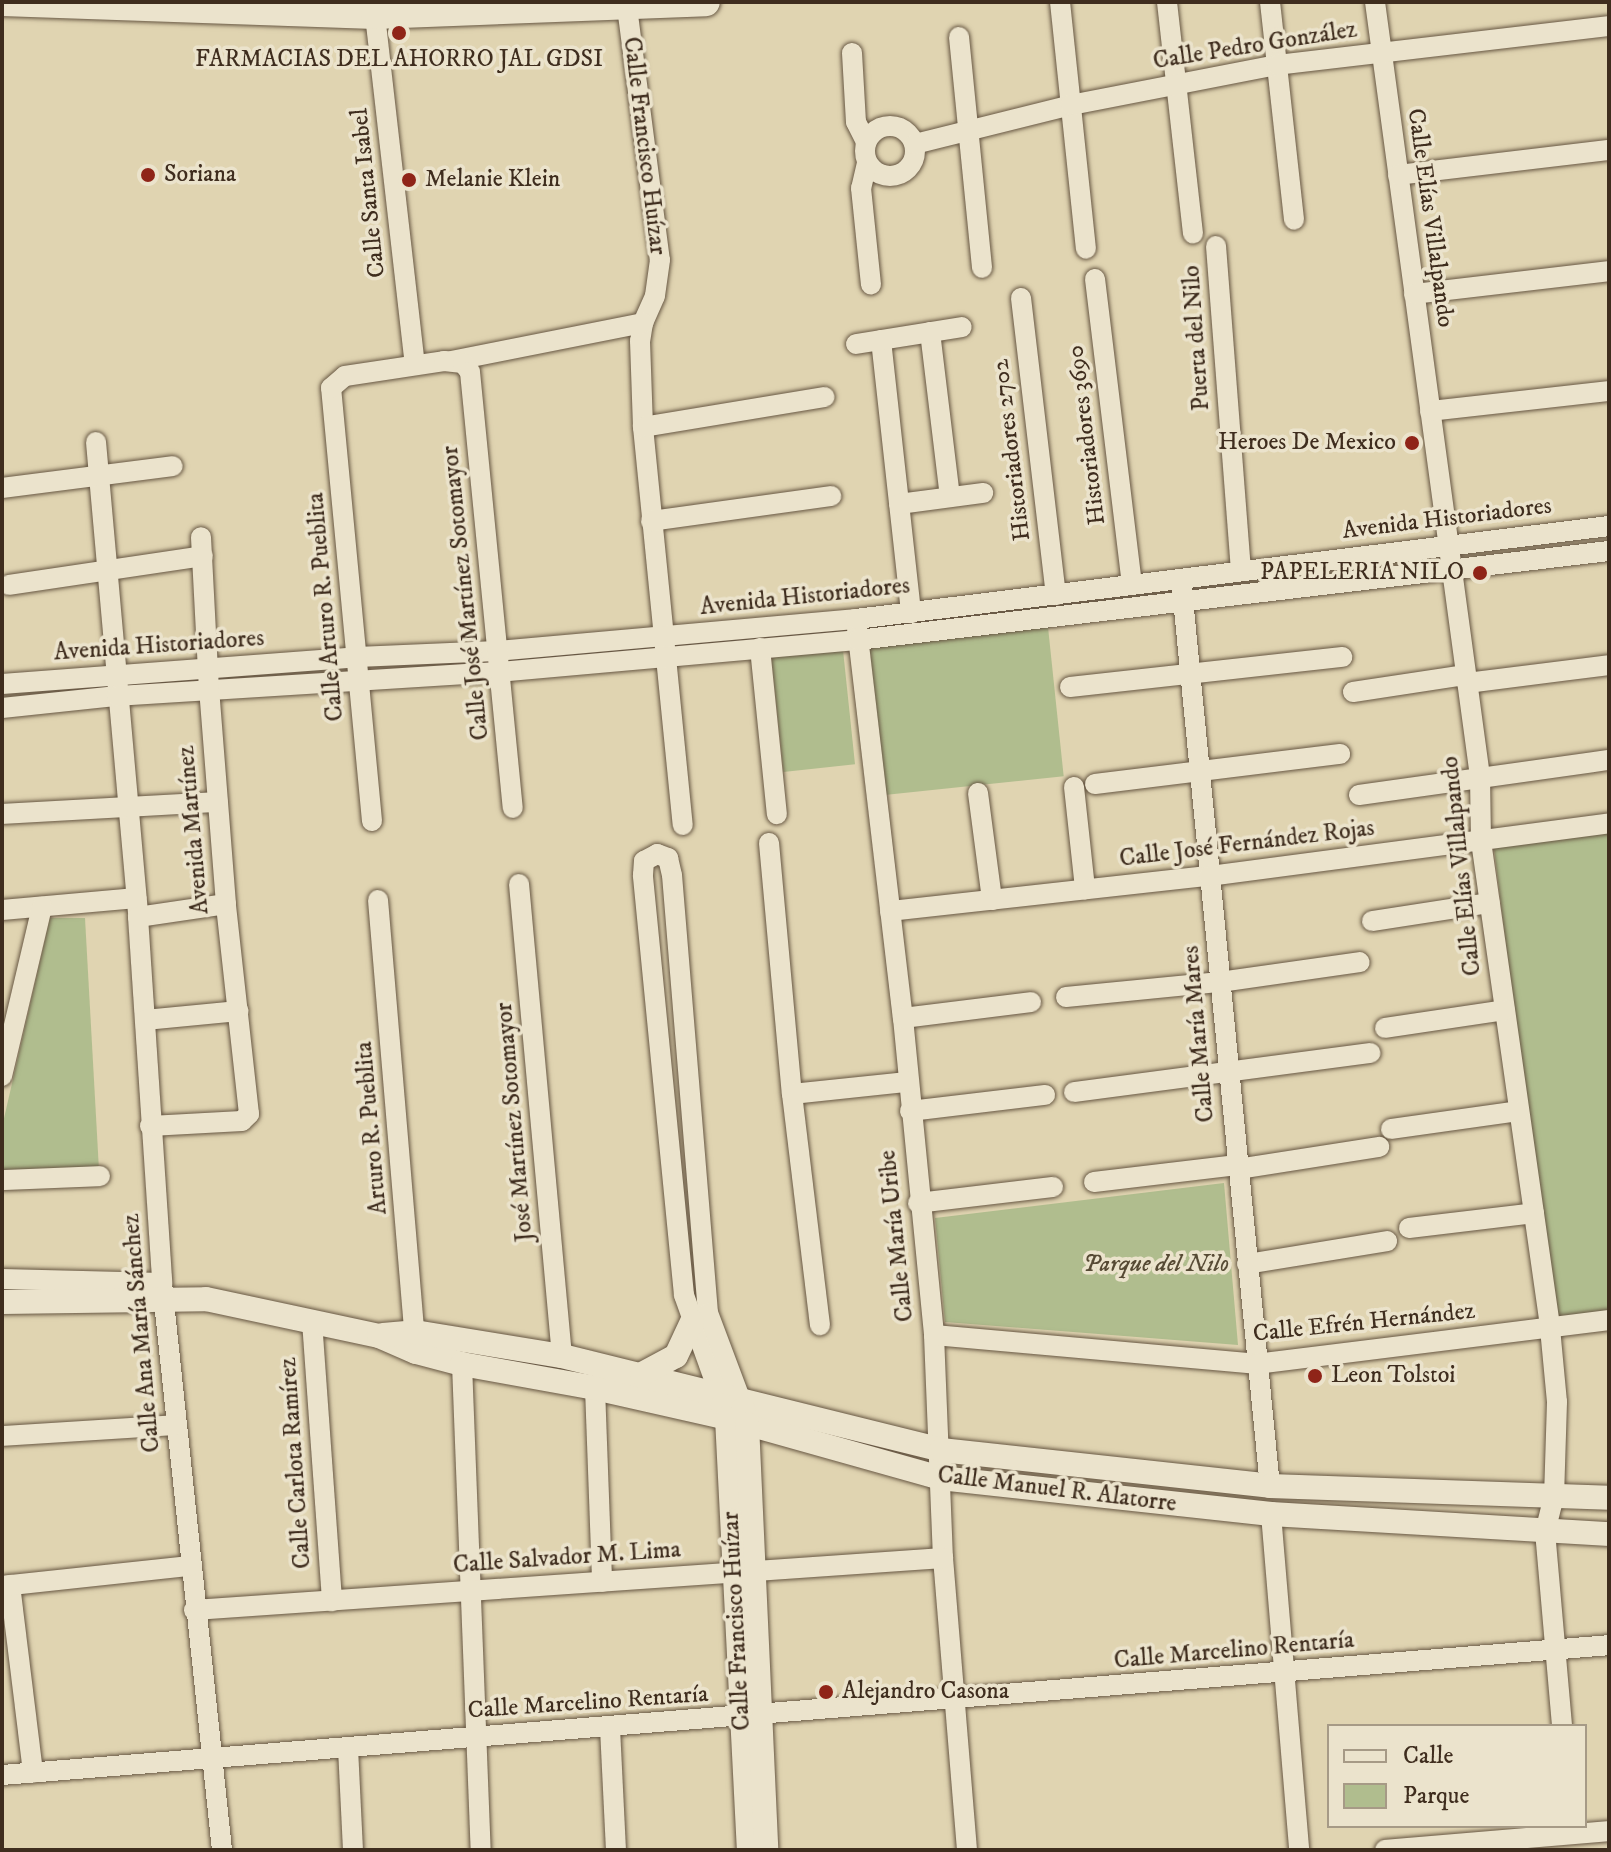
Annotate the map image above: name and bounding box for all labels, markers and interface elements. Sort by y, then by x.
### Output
street label: Calle Pedro González [1151,16,1359,76]
marker: FARMACIAS DEL AHORRO JAL GDSI [390,24,408,42]
street label: Calle Francisco Huízar [616,35,672,257]
place label: FARMACIAS DEL AHORRO JAL GDSI [195,46,603,74]
street label: Calle Santa Isabel [346,107,392,279]
street label: Calle Elías Villalpando [1400,107,1460,329]
place label: Soriana [164,161,236,189]
marker: Soriana [139,166,157,184]
place label: Melanie Klein [425,166,560,194]
marker: Melanie Klein [400,171,418,189]
street label: Puerta del Nilo [1178,264,1216,412]
street label: Historiadores 3690 [1062,343,1112,527]
street label: Historiadores 2702 [987,357,1037,543]
place label: Heroes De Mexico [1218,429,1396,457]
marker: Heroes De Mexico [1403,434,1421,452]
street label: Calle José Martínez Sotomayor [436,444,496,742]
street label: Calle Arturo R. Pueblita [302,491,350,723]
street label: Avenida Historiadores [1341,492,1553,546]
place label: PAPELERIA NILO [1260,559,1464,587]
marker: PAPELERIA NILO [1471,564,1489,582]
street label: Avenida Historiadores [699,572,911,622]
street label: Avenida Historiadores [53,624,265,668]
street label: Avenida Martínez [172,745,216,915]
street label: Calle Elías Villalpando [1436,755,1488,977]
street label: Calle José Fernández Rojas [1118,814,1376,874]
street label: Calle María Mares [1177,944,1221,1124]
street label: José Martínez Sotomayor [490,1001,540,1243]
street label: Arturo R. Pueblita [350,1040,394,1216]
street label: Calle María Uribe [874,1149,920,1323]
street label: Calle Ana María Sánchez [117,1212,167,1454]
park label: Parque del Nilo [1083,1251,1229,1279]
street label: Calle Efrén Hernández [1252,1297,1476,1349]
street label: Calle Carlota Ramírez [274,1356,318,1570]
place label: Leon Tolstoi [1331,1362,1456,1390]
marker: Leon Tolstoi [1306,1367,1324,1385]
street label: Calle Manuel R. Alatorre [936,1461,1178,1519]
street label: Calle Francisco Huízar [717,1511,757,1731]
street label: Calle Salvador M. Lima [452,1536,682,1580]
street label: Calle Marcelino Rentaría [1113,1626,1355,1676]
place label: Alejandro Casona [842,1678,1009,1706]
street label: Calle Marcelino Rentaría [467,1680,709,1726]
marker: Alejandro Casona [817,1683,835,1701]
legend [1327,1724,1587,1828]
text: Calle [1403,1741,1453,1771]
text: Parque [1403,1781,1469,1811]

